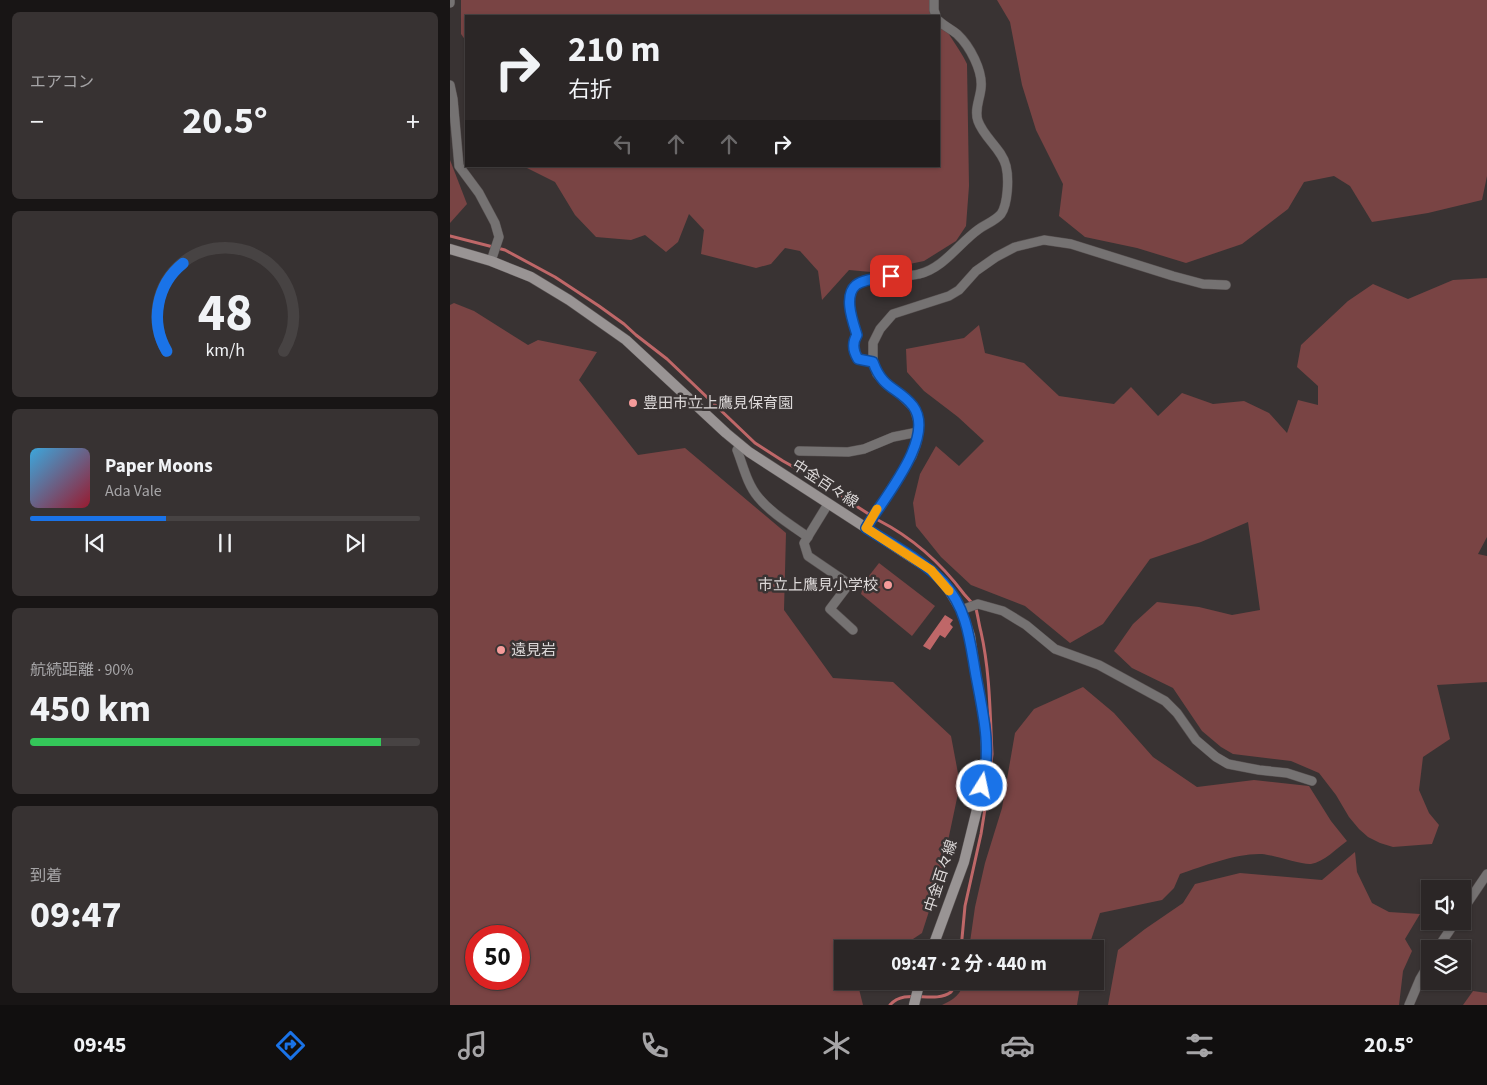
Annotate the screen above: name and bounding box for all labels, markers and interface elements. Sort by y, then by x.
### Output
text: 210 m [568,25,660,75]
icon: right [485,35,550,100]
text: エアコン [30,71,94,93]
text: 右折 [568,74,612,106]
text: 20.5° [182,94,268,148]
text: − [30,102,44,142]
text: + [406,102,420,142]
icon: left [609,130,637,158]
icon: ahead [662,130,690,158]
icon: ahead [715,130,743,158]
icon: right [768,130,796,158]
pin [870,255,912,297]
icon: arrive [877,262,905,290]
text: 48 [198,277,252,351]
text: km/h [205,338,245,363]
place label: 豊田市立上鷹見保育園 [643,393,793,414]
marker: 豊田市立上鷹見保育園 [627,397,639,409]
text: Paper Moons [105,453,213,480]
street label: 中金百々線 [788,455,862,513]
text: Ada Vale [105,480,162,502]
icon: previous [81,529,109,557]
icon: pause [211,529,239,557]
icon: next [341,529,369,557]
place label: 市立上鷹見小学校 [758,575,878,596]
marker: 市立上鷹見小学校 [882,579,894,591]
place label: 遠見岩 [511,640,556,661]
marker: 遠見岩 [495,644,507,656]
text: 航続距離 · 90% [30,659,133,681]
text: 450 km [30,682,151,736]
position arrow [955,759,1007,811]
street label: 中金百々線 [919,837,963,915]
text: 到着 [30,865,62,887]
map controls [1421,880,1471,990]
button: sound [1421,880,1471,930]
text: 09:47 [30,888,122,942]
speed limit sign: 50 [465,925,530,990]
button: layers [1421,940,1471,990]
text: 09:47 · 2 分 · 440 m [891,951,1047,978]
icon: directions [273,1028,308,1063]
icon: music [455,1028,490,1063]
icon: phone [637,1028,672,1063]
icon: climate [819,1028,854,1063]
icon: car [1000,1028,1035,1063]
icon: filters [1182,1028,1217,1063]
text: 09:45 [73,1029,126,1061]
text: 20.5° [1364,1029,1414,1061]

